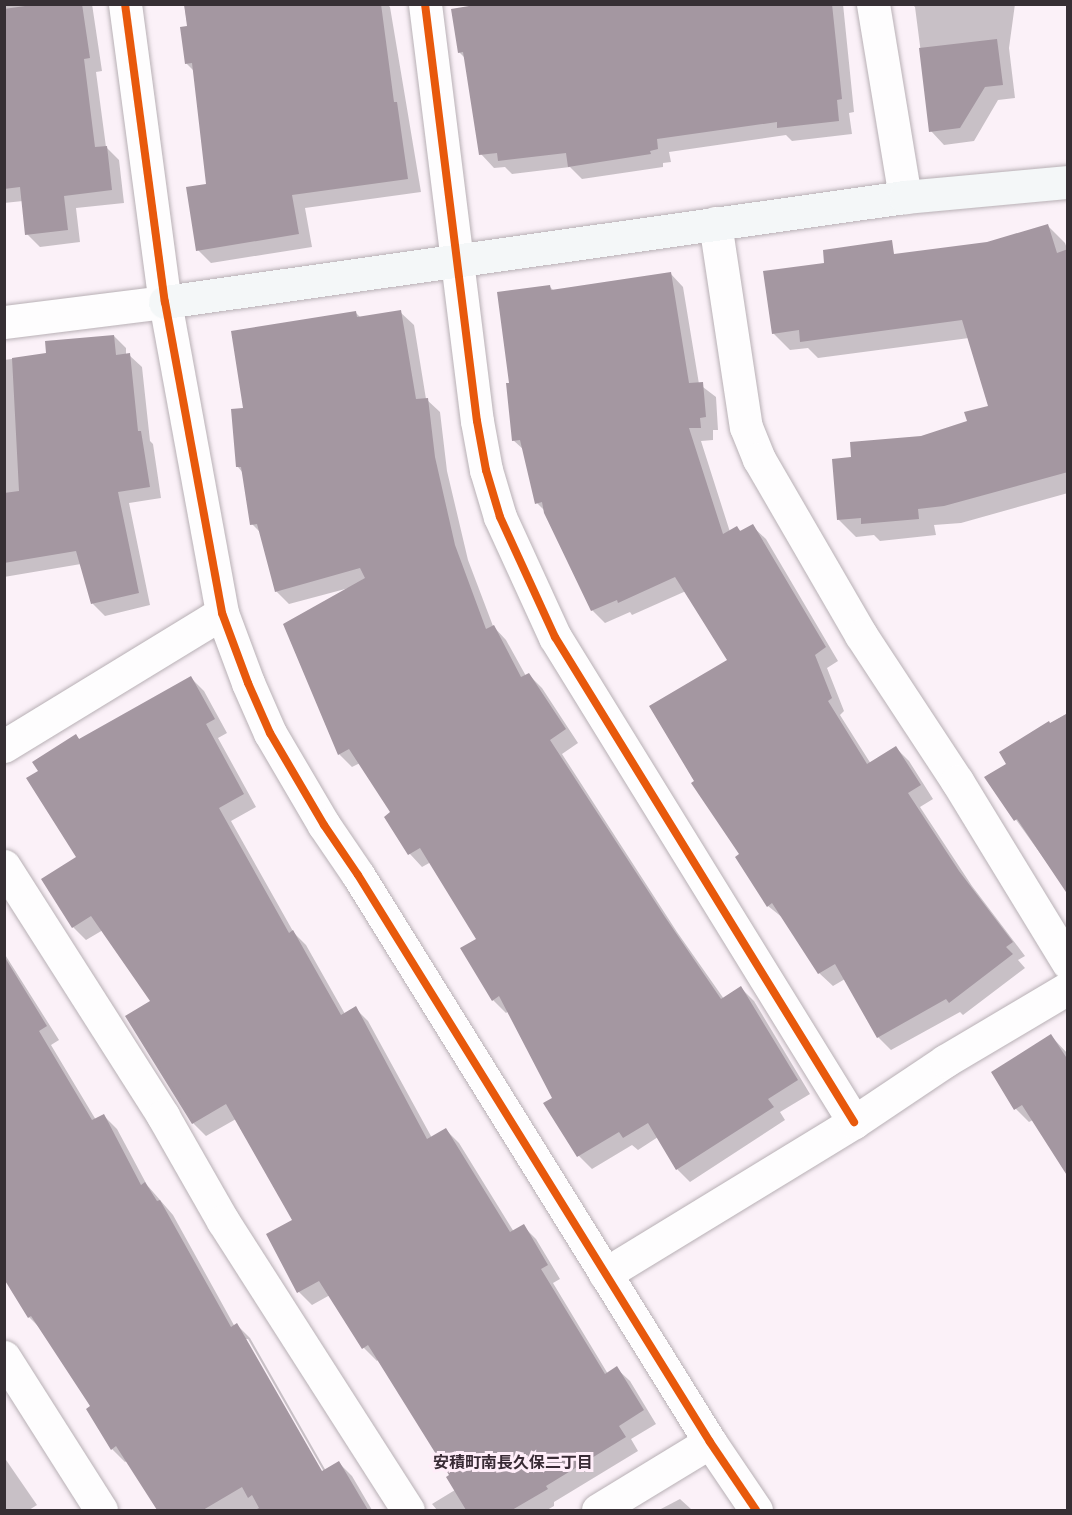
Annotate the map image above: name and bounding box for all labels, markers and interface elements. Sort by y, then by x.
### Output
district label: 安積町南長久保二丁目 [433,1453,593,1473]

